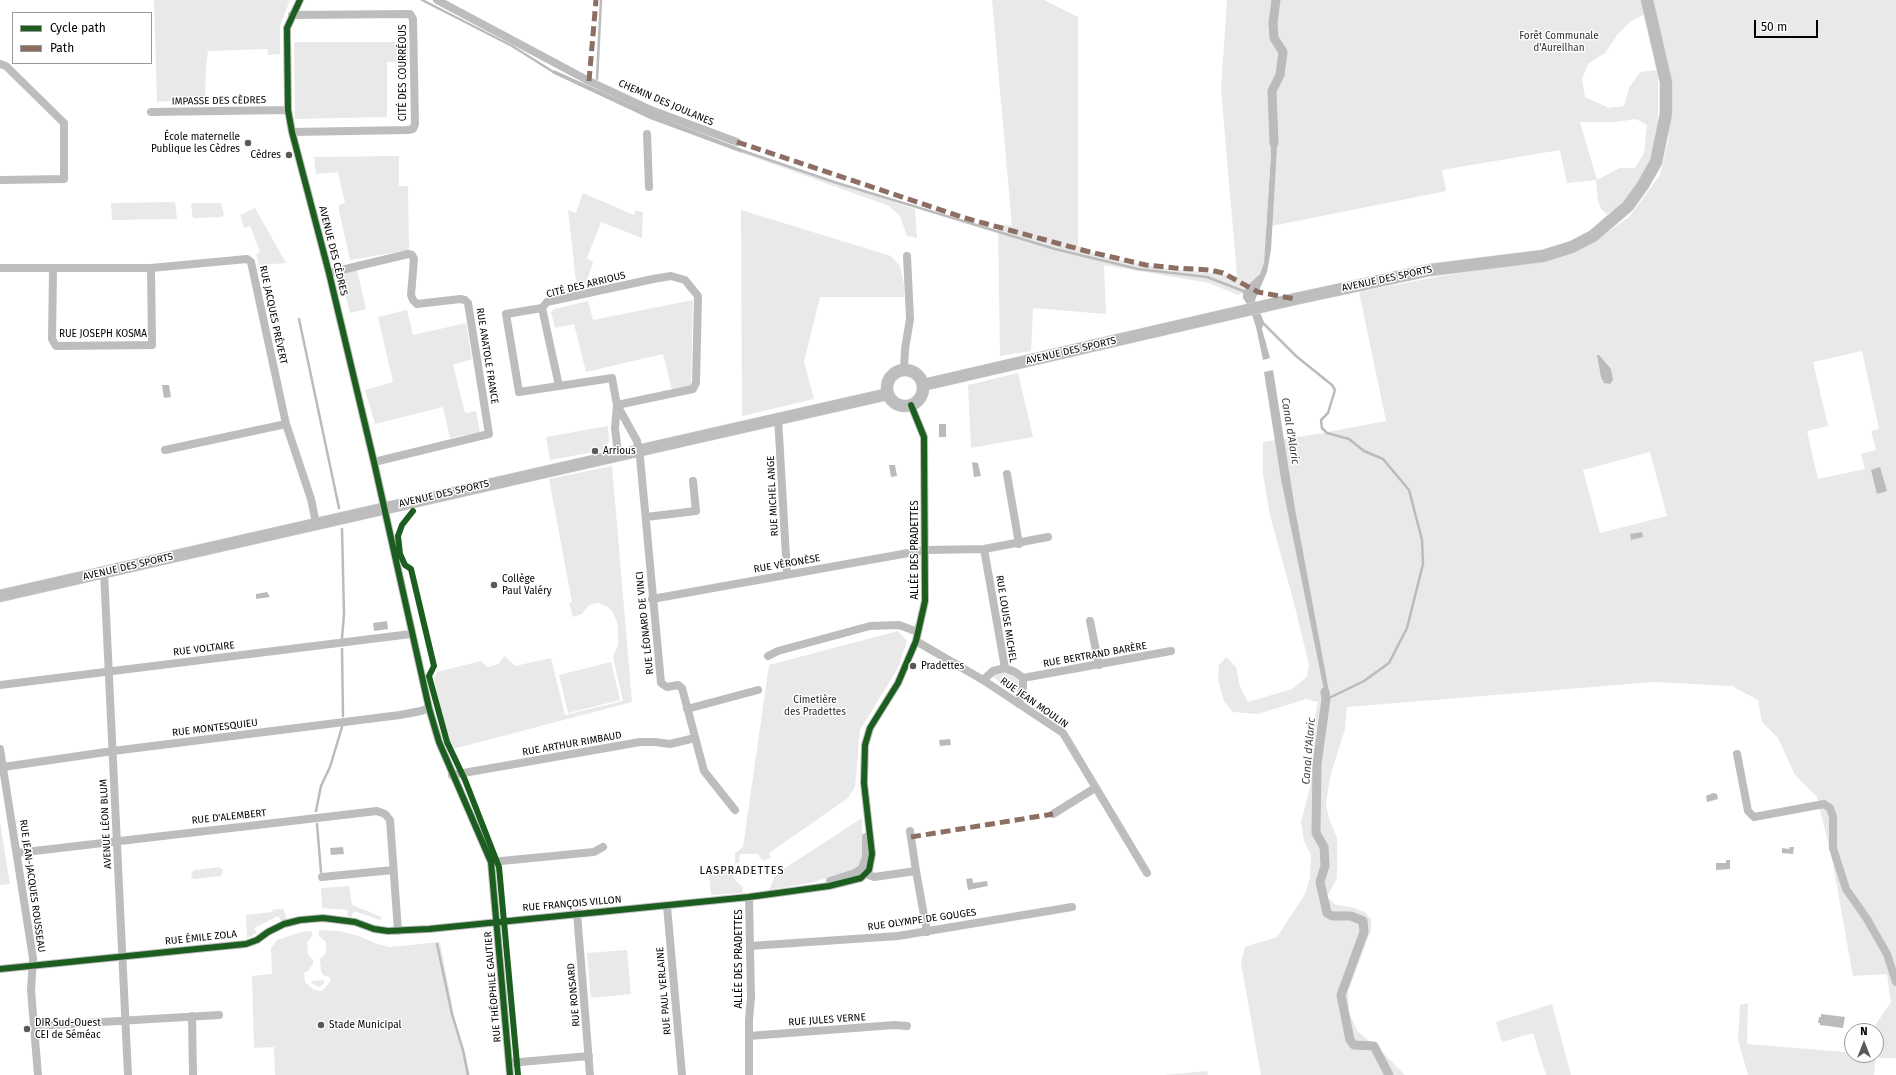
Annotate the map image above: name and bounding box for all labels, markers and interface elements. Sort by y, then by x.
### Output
legend [12,12,152,64]
scale bar [1756,12,1820,38]
text: 50 m [1761,20,1787,34]
text: Cycle path [50,21,106,35]
street label: CITÉ DES COURRÉOUS [397,25,409,121]
park label: Forêt Communale d'Aureilhan [1519,30,1599,54]
text: Path [50,41,74,55]
street label: CHEMIN DES JOULANES [616,77,716,129]
street label: IMPASSE DES CÈDRES [172,94,266,108]
place label: École maternelle Publique les Cèdres [151,131,240,154]
marker: École maternelle Publique les Cèdres [243,138,253,148]
place label: Cèdres [250,149,281,161]
marker: Cèdres [284,150,294,160]
street label: AVENUE DES CÈDRES [316,205,350,297]
street label: AVENUE DES SPORTS [1341,264,1433,294]
street label: RUE JACQUES PRÉVERT [257,265,289,365]
street label: CITÉ DES ARRIOUS [545,269,627,301]
street label: RUE ANATOLE FRANCE [473,307,501,405]
street label: RUE JOSEPH KOSMA [59,328,147,340]
street label: AVENUE DES SPORTS [1025,335,1117,367]
water label: Canal d'Alaric [1278,397,1302,465]
place label: Arrious [603,445,636,457]
marker: Arrious [590,446,600,456]
street label: RUE MICHEL ANGE [765,455,781,537]
street label: AVENUE DES SPORTS [398,478,490,510]
street label: ALLÉE DES PRADETTES [909,500,921,600]
street label: AVENUE DES SPORTS [82,551,174,583]
street label: RUE VÉRONÈSE [753,552,821,576]
street label: RUE LÉONARD DE VINCI [634,571,656,675]
place label: Collège Paul Valéry [502,573,552,596]
street label: RUE LOUISE MICHEL [993,574,1019,664]
marker: Collège Paul Valéry [489,580,499,590]
street label: RUE VOLTAIRE [173,639,235,659]
street label: RUE BERTRAND BARÈRE [1042,640,1148,670]
place label: Pradettes [921,660,964,672]
marker: Pradettes [908,661,918,671]
street label: RUE JEAN MOULIN [998,675,1070,731]
park label: Cimetière des Pradettes [784,694,846,718]
street label: RUE MONTESQUIEU [171,717,259,739]
water label: Canal d'Alaric [1299,717,1319,785]
street label: RUE ARTHUR RIMBAUD [521,729,623,759]
street label: AVENUE LÉON BLUM [98,779,114,869]
street label: RUE D'ALEMBERT [191,807,267,827]
street label: RUE JEAN-JACQUES ROUSSEAU [17,819,47,953]
district label: LASPRADETTES [699,864,785,878]
street label: RUE FRANÇOIS VILLON [522,894,622,914]
street label: RUE OLYMPE DE GOUGES [867,906,977,934]
street label: ALLÉE DES PRADETTES [733,909,745,1009]
street label: RUE ÉMILE ZOLA [164,928,238,948]
street label: RUE THÉOPHILE GAUTIER [482,931,504,1043]
street label: RUE PAUL VERLAINE [654,946,674,1036]
street label: RUE RONSARD [565,963,583,1027]
street label: RUE JULES VERNE [788,1011,866,1029]
place label: DIR Sud-Ouest CEI de Séméac [35,1017,101,1040]
place label: Stade Municipal [329,1019,401,1031]
marker: Stade Municipal [316,1020,326,1030]
north arrow [1844,1023,1884,1063]
marker: DIR Sud-Ouest CEI de Séméac [22,1024,32,1034]
text: N [1860,1025,1868,1038]

